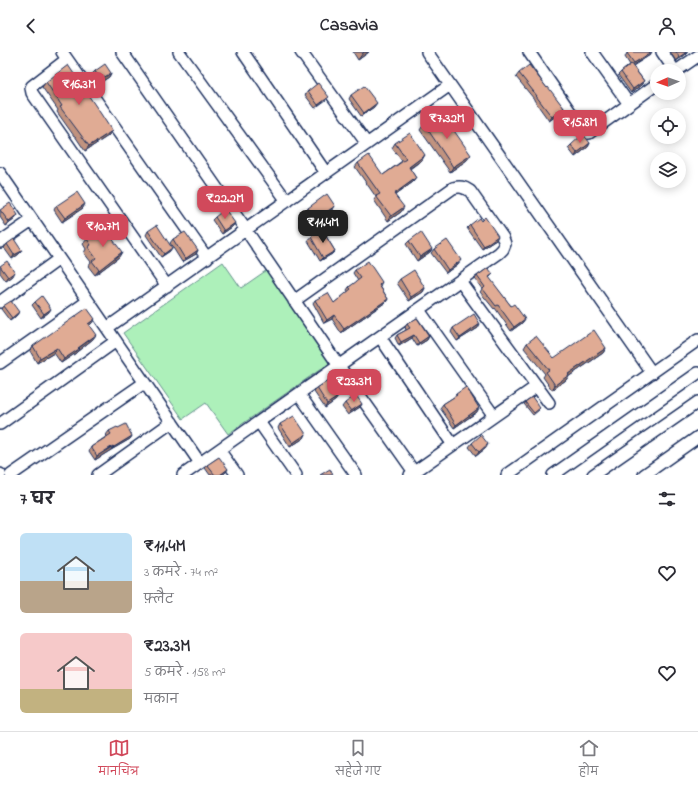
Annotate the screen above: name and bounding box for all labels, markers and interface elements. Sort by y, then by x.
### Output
text: Casavia [320,13,378,39]
icon: back [20,15,42,37]
icon: person [656,15,678,37]
north arrow [650,64,686,100]
map controls [650,64,686,188]
pin: ₹16.3M [46,72,112,106]
text: ₹16.3M [62,75,96,94]
pin: ₹7.32M [414,106,480,140]
button: locate [650,108,686,144]
text: ₹7.32M [429,109,465,128]
pin: ₹15.8M [547,110,613,144]
text: ₹15.8M [563,113,597,132]
button: layers [650,152,686,188]
pin: ₹22.2M [192,186,258,220]
text: ₹22.2M [206,189,244,208]
pin: ₹11.4M [290,210,356,244]
text: ₹11.4M [307,213,339,232]
pin: ₹10.7M [70,214,136,248]
text: ₹10.7M [86,217,120,236]
pin: ₹23.3M [321,369,387,403]
text: ₹23.3M [336,372,372,391]
text: 7 घर [20,487,54,512]
icon: filters [656,488,678,510]
text: ₹11.4M [144,534,186,559]
icon: home [52,549,100,597]
icon: heart [656,562,678,584]
text: 3 कमरे · 74 m² [144,563,218,582]
text: फ़्लैट [144,590,174,609]
text: ₹23.3M [144,634,190,659]
icon: home [52,649,100,697]
icon: heart [656,662,678,684]
text: 5 कमरे · 158 m² [144,663,226,682]
text: मकान [144,690,178,709]
tab: मानचित्र [98,737,139,783]
tab: सहेजे गए [335,737,381,783]
tab: होम [578,737,600,783]

